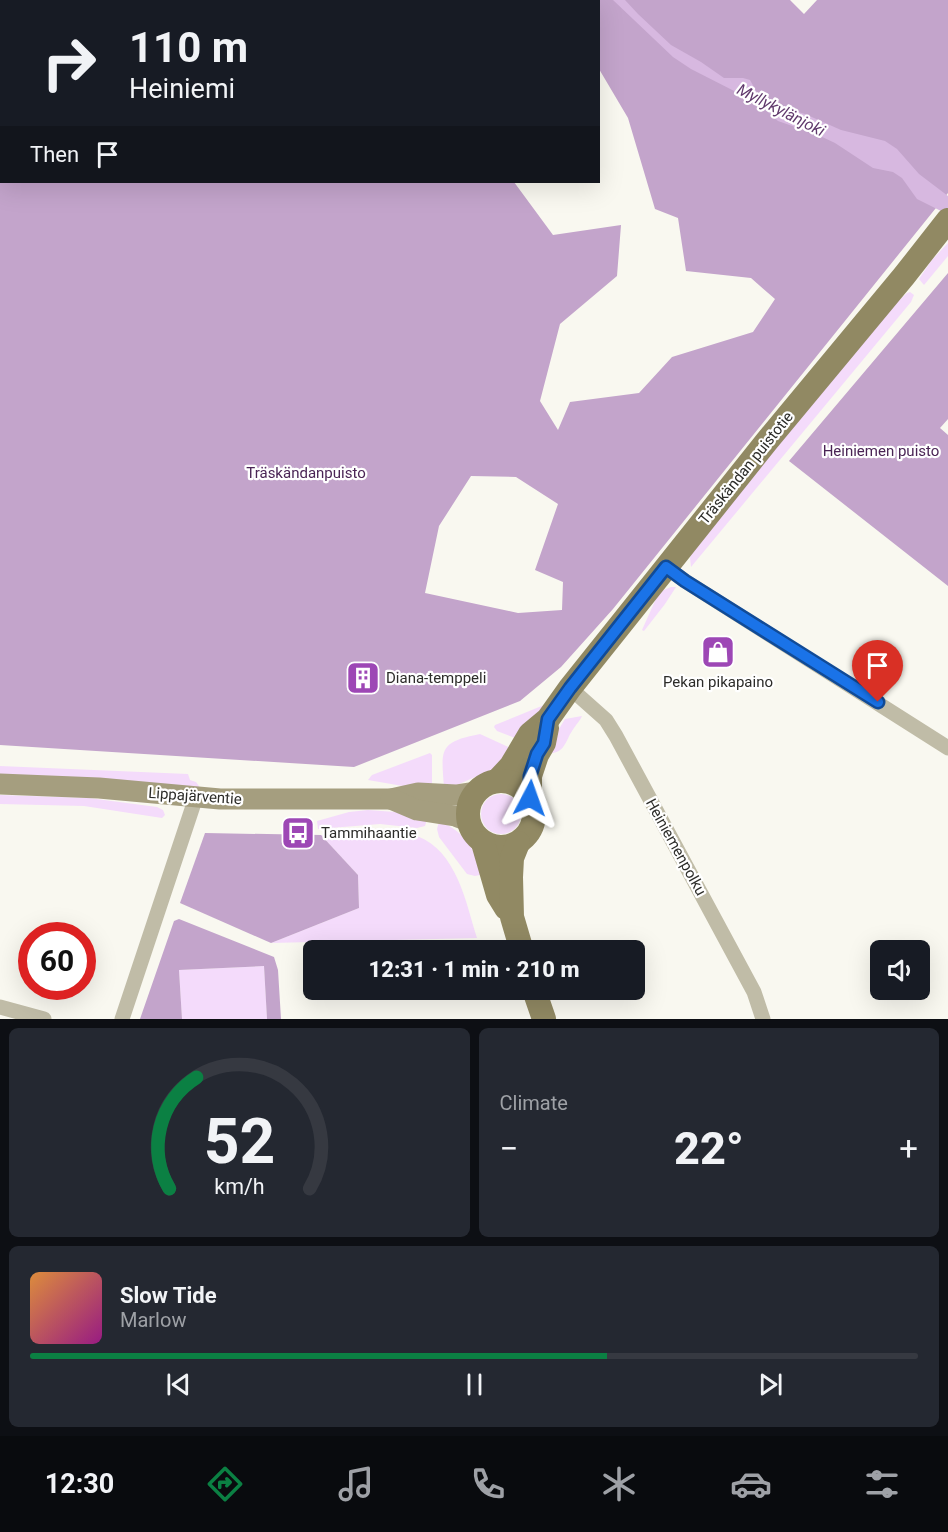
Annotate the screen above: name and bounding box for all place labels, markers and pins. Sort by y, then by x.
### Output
shop icon: Pekan pikapaino [700,634,736,670]
pin [852,640,903,702]
building icon: Diana-temppeli [345,660,381,696]
place label: Diana-temppeli [386,669,486,687]
place label: Pekan pikapaino [663,673,773,691]
bus stop icon: Tammihaantie [280,815,316,851]
place label: Tammihaantie [321,824,417,842]

